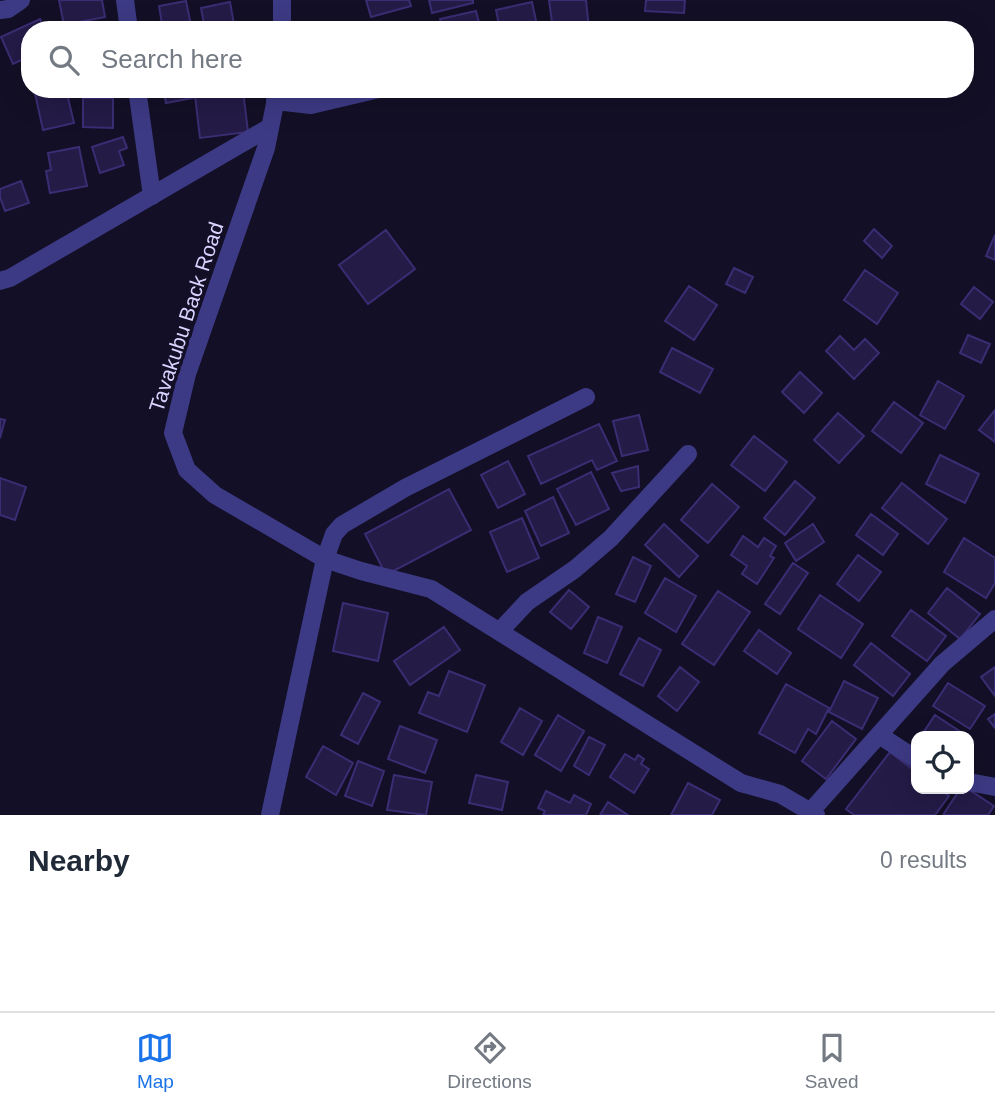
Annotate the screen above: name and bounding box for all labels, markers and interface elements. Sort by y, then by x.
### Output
search box [21,21,974,98]
icon: search [45,41,83,79]
text: Search here [101,44,243,74]
street label: Tavakubu Back Road [144,219,228,415]
map controls [911,731,974,794]
button: locate [911,731,974,794]
text: Nearby [28,844,130,877]
text: 0 results [880,847,967,873]
tab: Map [136,1029,174,1093]
tab: Directions [447,1029,532,1093]
tab: Saved [805,1029,859,1093]

